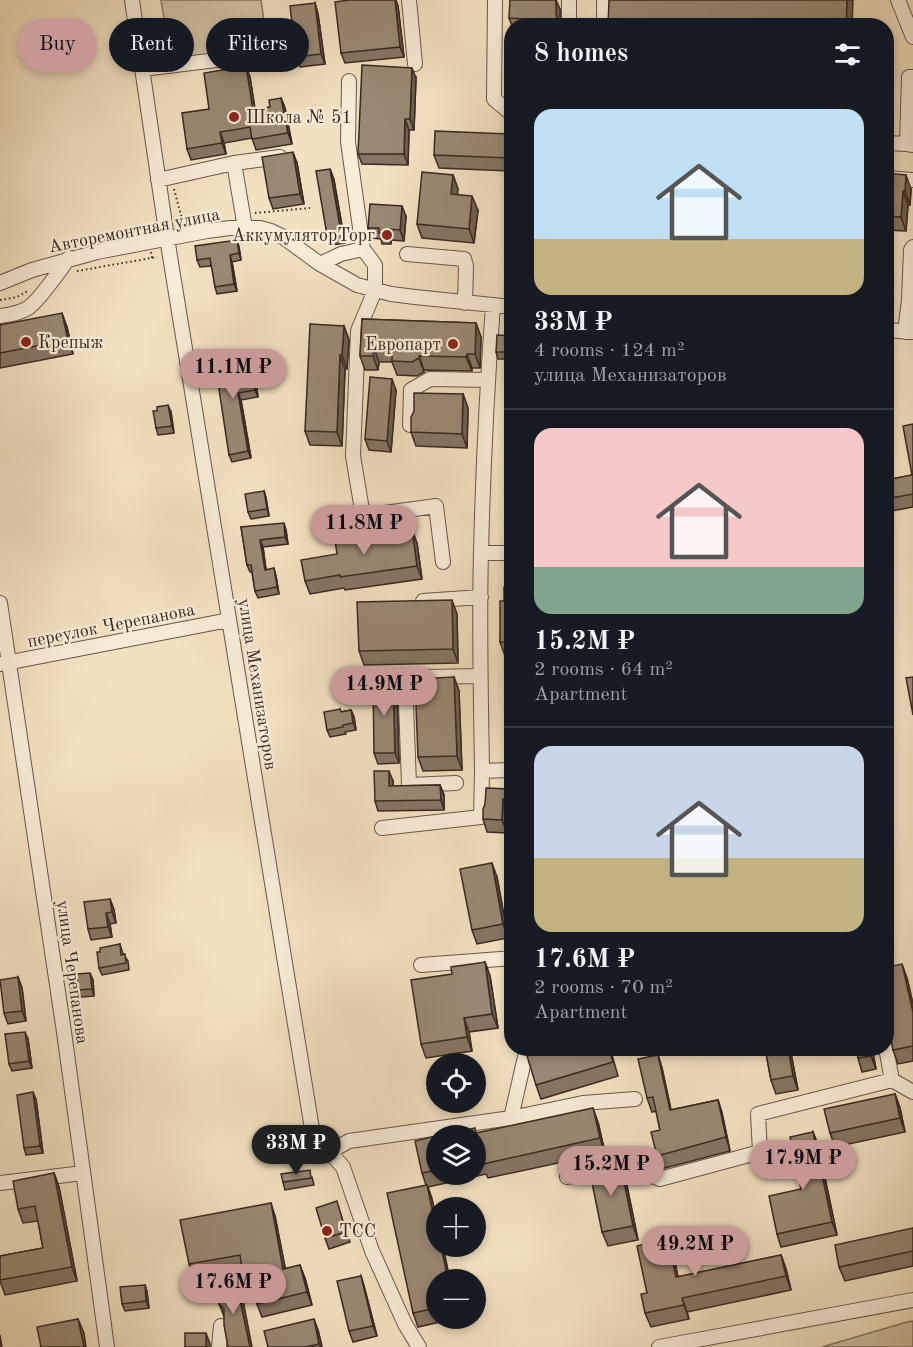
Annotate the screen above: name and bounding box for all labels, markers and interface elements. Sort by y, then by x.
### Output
chip: Buy [18,18,97,72]
chip: Rent [109,18,194,72]
chip: Filters [206,18,309,72]
icon: filters [831,38,864,71]
text: 8 homes [534,41,628,67]
place label: Школа № 51 [246,109,352,127]
marker: Школа № 51 [227,110,241,124]
icon: home [645,148,753,256]
street label: Авторемонтная улица [47,206,222,256]
place label: АккумуляторТорг [232,227,375,245]
marker: АккумуляторТорг [380,228,394,242]
text: 33M ₽ [534,310,613,336]
place label: Крепыж [38,334,103,352]
marker: Крепыж [19,335,33,349]
place label: Европарт [365,336,441,354]
marker: Европарт [446,337,460,351]
text: 4 rooms · 124 m² [534,341,684,361]
pin: 11.1M ₽ [178,349,288,400]
text: 11.1M ₽ [194,358,272,378]
text: улица Механизаторов [534,366,727,386]
icon: home [645,467,753,575]
pin: 11.8M ₽ [309,505,419,556]
text: 11.8M ₽ [325,514,403,534]
street label: улица Механизаторов [235,597,279,771]
street label: переулок Черепанова [26,601,197,651]
text: 15.2M ₽ [534,629,635,655]
text: 2 rooms · 64 m² [534,660,673,680]
pin: 14.9M ₽ [329,666,439,717]
text: 14.9M ₽ [345,675,423,695]
text: Apartment [534,685,628,705]
icon: home [645,785,753,893]
street label: улица Черепанова [53,899,91,1045]
text: 17.6M ₽ [534,947,635,973]
text: 2 rooms · 70 m² [534,978,673,998]
text: Apartment [534,1003,628,1023]
map controls [426,1053,486,1329]
button: locate [426,1053,486,1113]
pin: 33M ₽ [254,1125,338,1176]
button: layers [426,1125,486,1185]
text: 33M ₽ [266,1134,326,1154]
pin: 17.9M ₽ [748,1140,858,1191]
pin: 15.2M ₽ [556,1146,666,1197]
text: 17.9M ₽ [764,1149,842,1169]
text: 15.2M ₽ [572,1155,650,1175]
button: + [426,1197,486,1257]
place label: ТСС [339,1223,376,1241]
marker: ТСС [320,1224,334,1238]
pin: 49.2M ₽ [640,1226,750,1277]
text: 49.2M ₽ [656,1235,734,1255]
pin: 17.6M ₽ [178,1264,288,1315]
button: − [426,1269,486,1329]
text: 17.6M ₽ [194,1273,272,1293]

